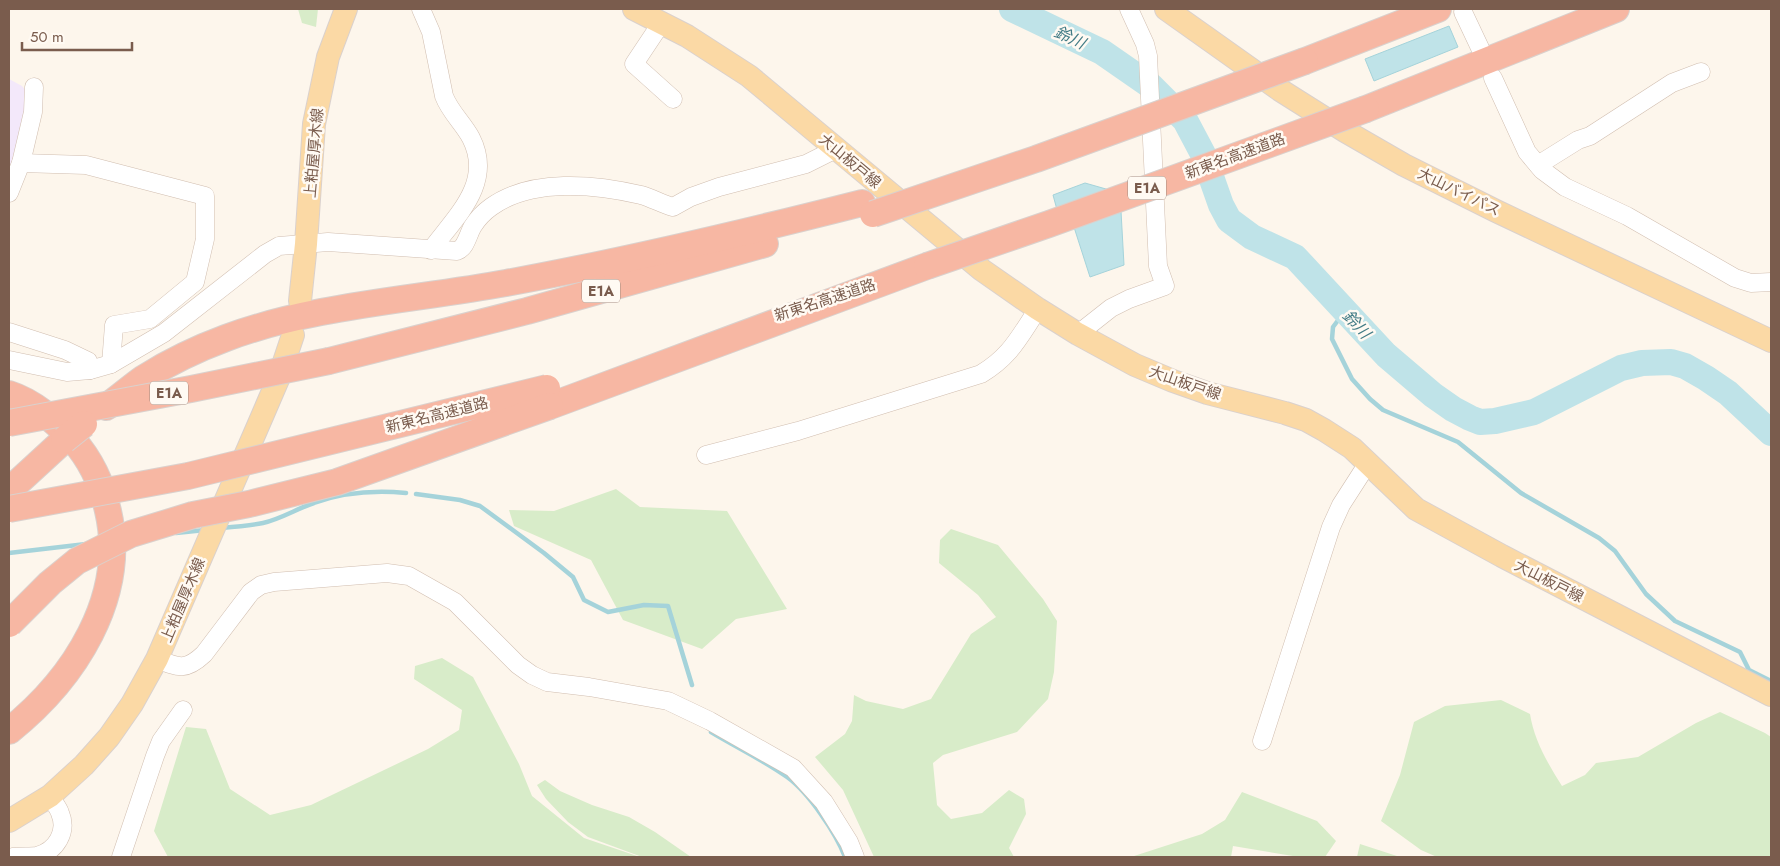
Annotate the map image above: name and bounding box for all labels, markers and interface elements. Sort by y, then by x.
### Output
scale bar [22,20,132,52]
water label: 鈴川 [1050,20,1091,55]
text: 50 m [30,26,64,48]
street label: 上粕屋厚木線 [299,107,329,199]
street label: 大山板戸線 [814,128,886,194]
street label: 新東名高速道路 [1182,128,1288,184]
street label: 大山バイパス [1414,162,1504,222]
road number: E1A [1128,177,1166,200]
street label: 新東名高速道路 [772,273,878,327]
road number: E1A [582,280,620,302]
water label: 鈴川 [1337,305,1377,345]
street label: 大山板戸線 [1146,360,1224,406]
road number: E1A [150,382,188,404]
street label: 新東名高速道路 [383,392,491,438]
street label: 上粕屋厚木線 [155,554,211,646]
street label: 大山板戸線 [1511,554,1587,608]

